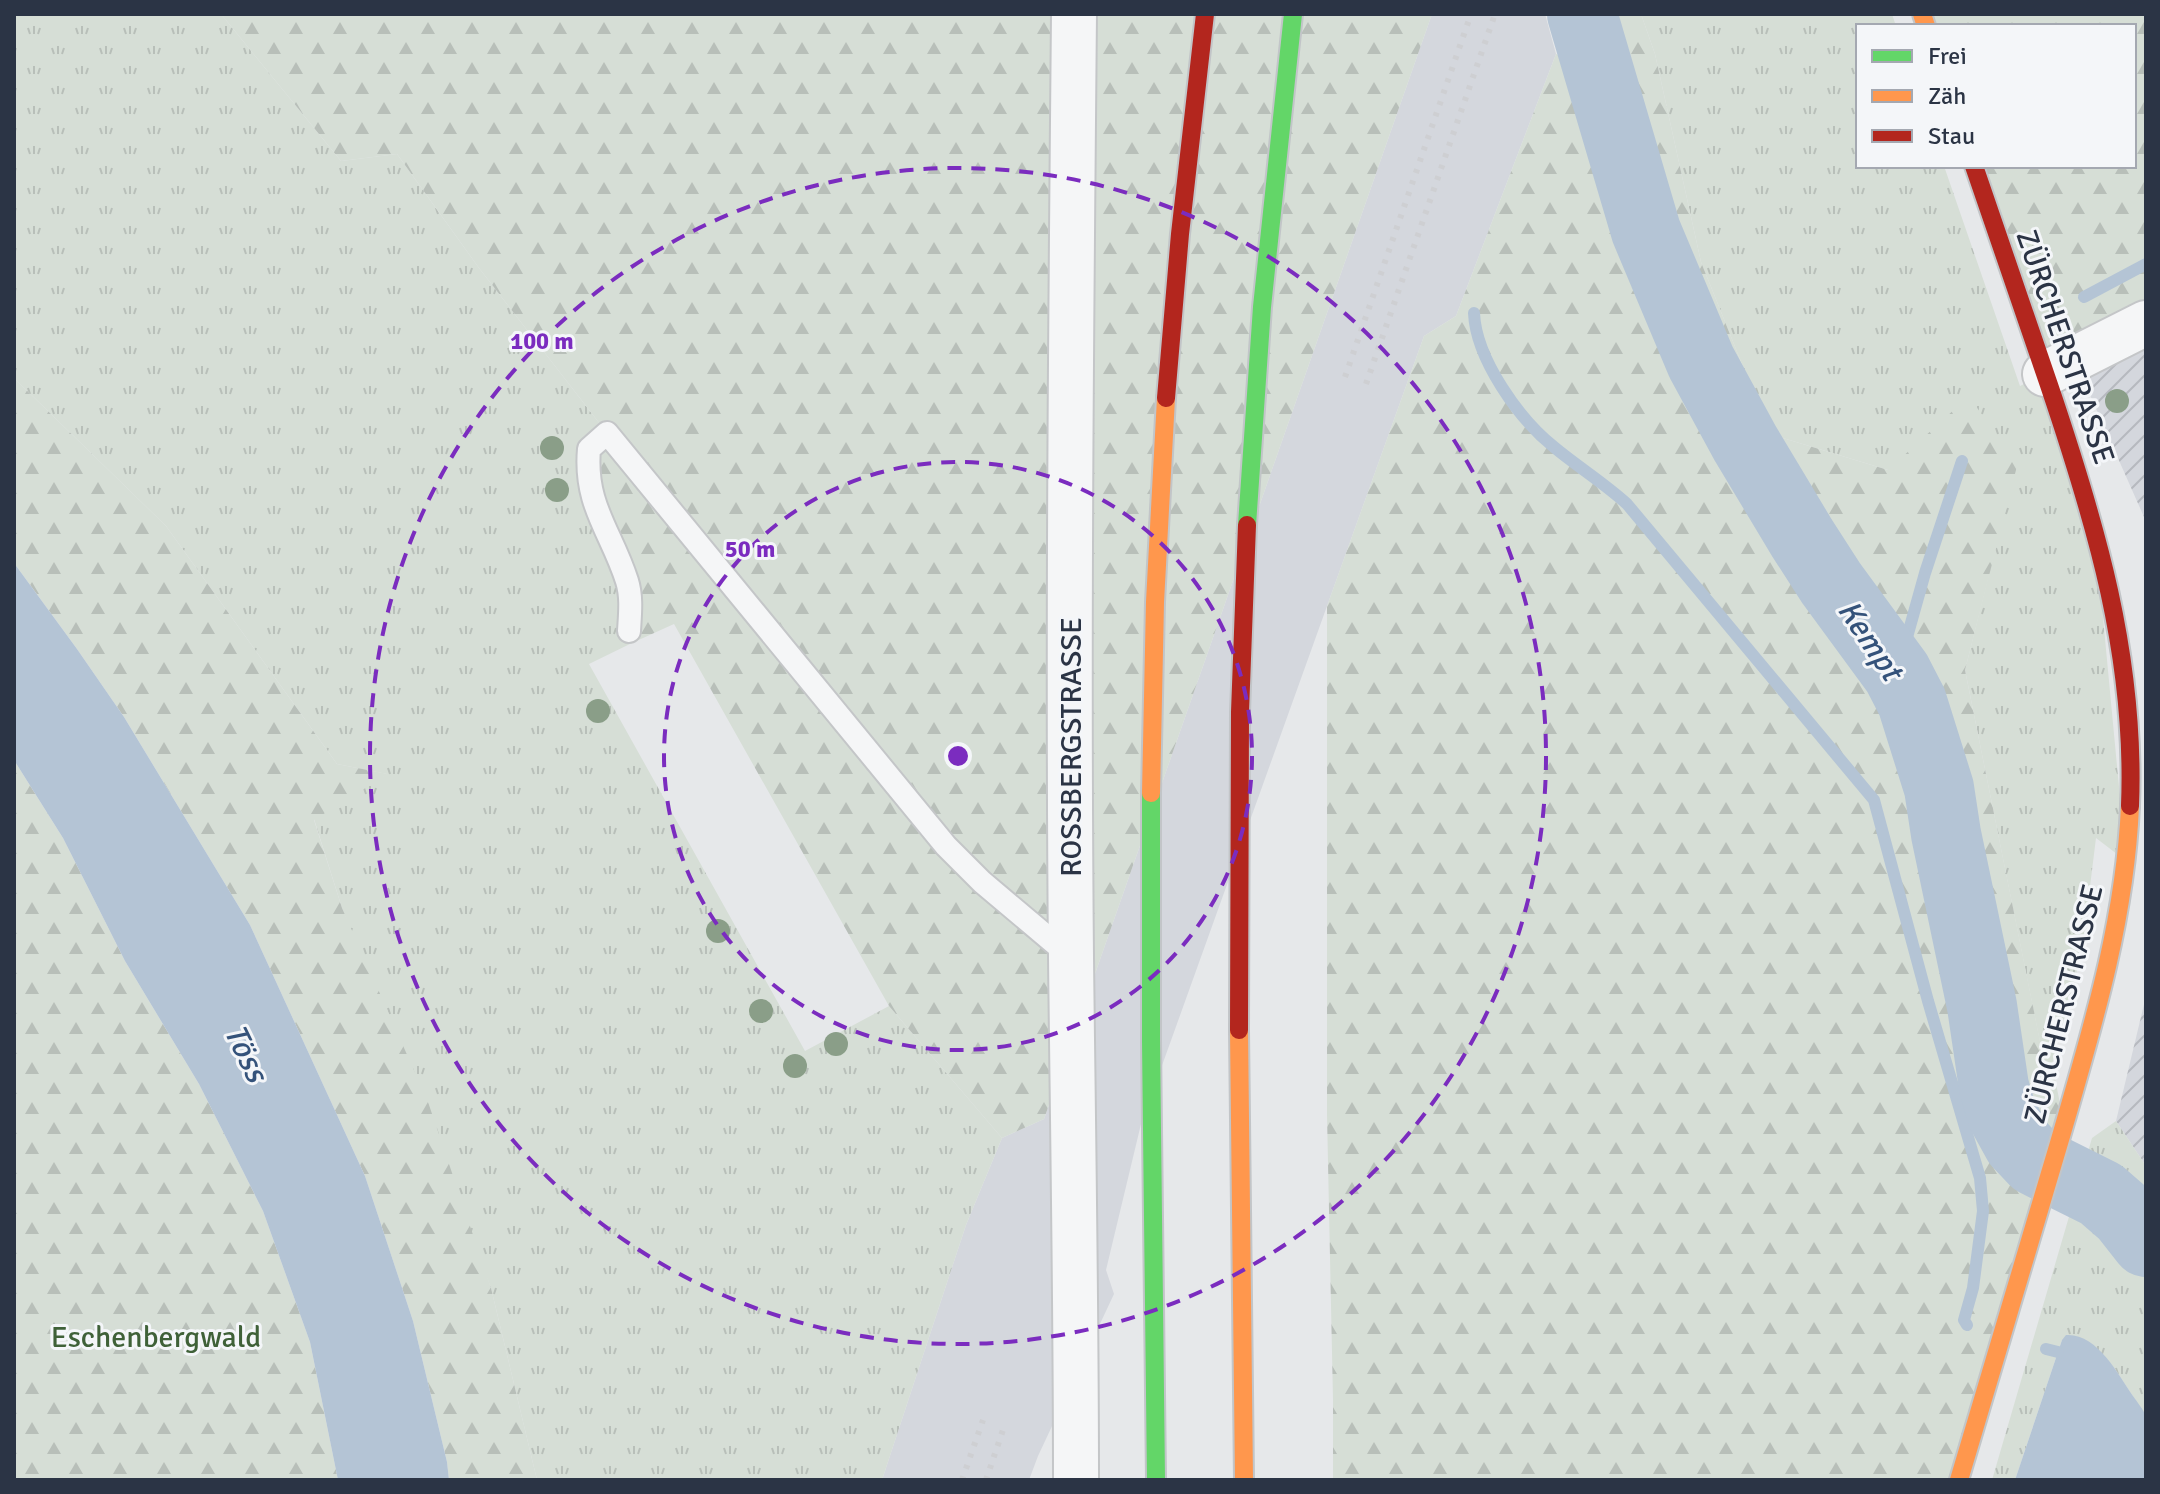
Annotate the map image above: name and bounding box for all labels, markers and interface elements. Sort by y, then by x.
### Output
legend [1856,24,2136,168]
text: Frei [1928,41,1967,71]
text: Zäh [1928,81,1966,111]
text: Stau [1928,121,1975,151]
street label: ZÜRCHERSTRASSE [2008,225,2122,469]
text: 100 m [510,326,574,356]
text: 50 m [725,534,775,564]
water label: Kempt [1829,593,1913,691]
street label: ROSSBERGSTRASSE [1053,617,1090,877]
centre of rings [944,742,972,770]
street label: ZÜRCHERSTRASSE [2016,881,2112,1127]
water label: Töss [216,1018,278,1091]
park label: Eschenbergwald [51,1319,261,1356]

